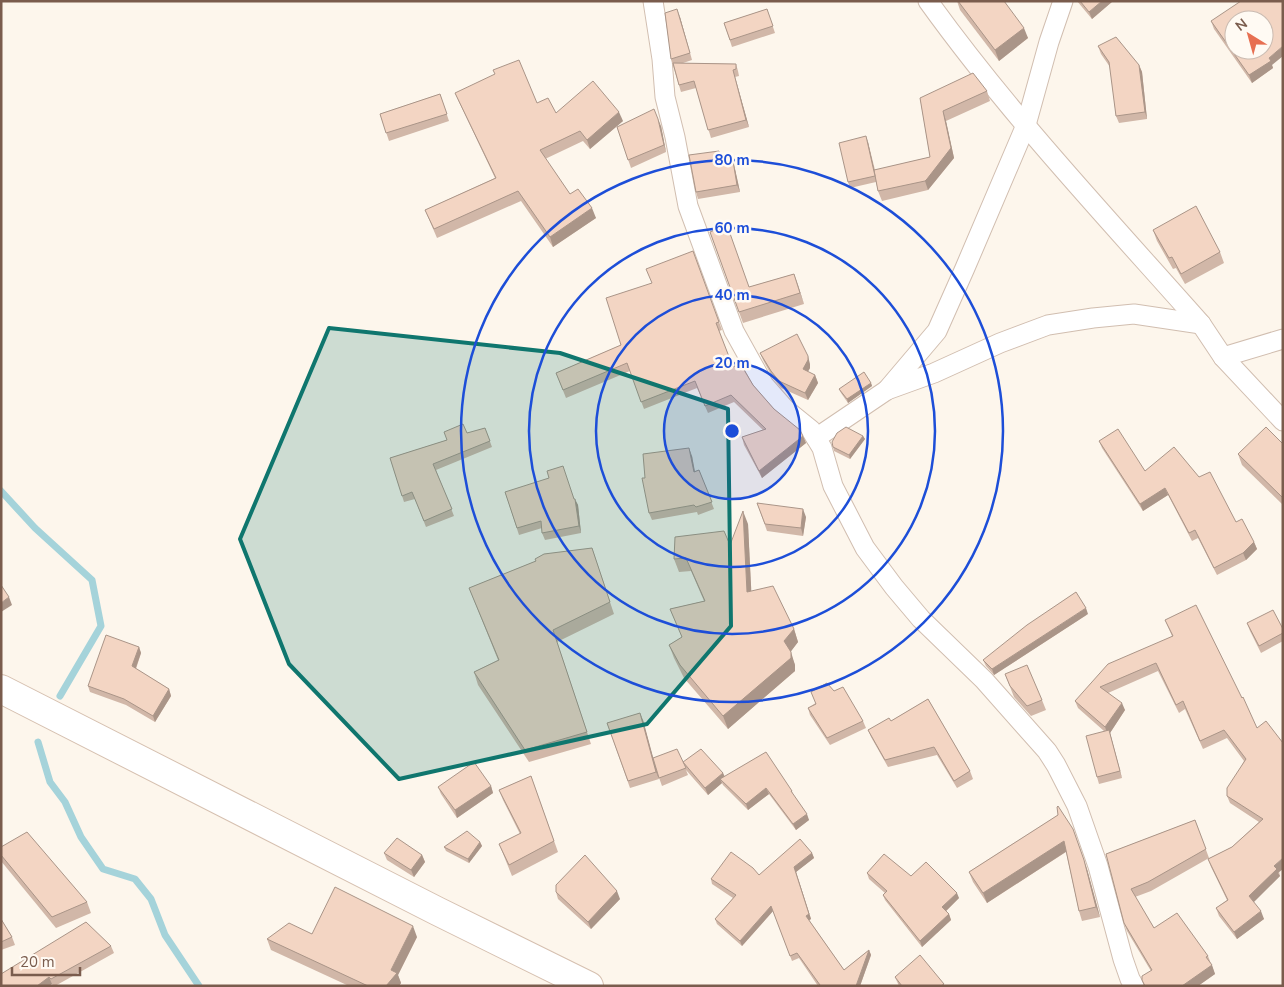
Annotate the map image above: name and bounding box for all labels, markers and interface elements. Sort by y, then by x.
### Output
north arrow [1224,10,1274,60]
text: N [1232,14,1251,36]
text: 80 m [714,150,750,170]
text: 60 m [714,218,750,238]
text: 40 m [714,285,750,305]
text: 20 m [714,353,750,373]
centre of rings [723,422,741,440]
scale bar [12,944,80,976]
text: 20 m [20,952,55,972]

